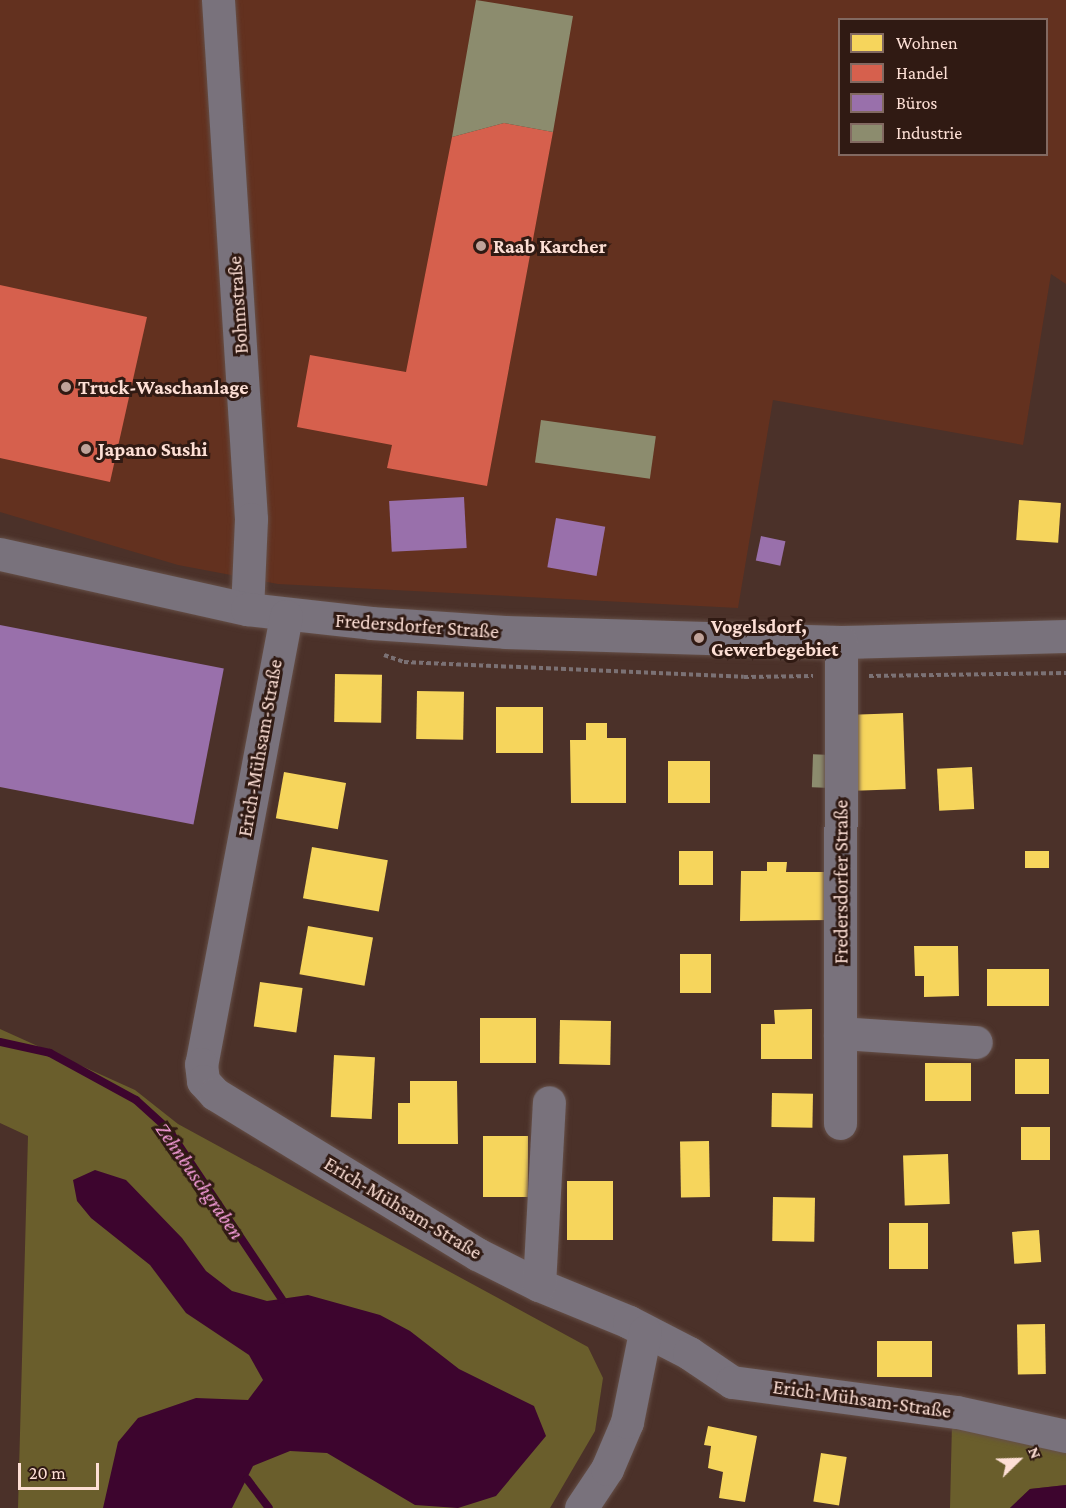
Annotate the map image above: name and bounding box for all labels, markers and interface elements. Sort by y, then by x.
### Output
legend [838,18,1048,156]
text: Wohnen [896,33,958,53]
text: Handel [896,63,948,83]
text: Büros [896,93,937,113]
text: Industrie [896,123,962,143]
place label: Raab Karcher [493,234,607,258]
marker: Raab Karcher [474,239,488,253]
street label: Bohmstraße [223,255,253,355]
place label: Truck-Waschanlage [78,375,249,399]
marker: Truck-Waschanlage [59,380,73,394]
place label: Japano Sushi [98,437,208,461]
marker: Japano Sushi [79,442,93,456]
street label: Fredersdorfer Straße [334,608,500,644]
place label: Vogelsdorf, Gewerbegebiet [711,614,838,661]
marker: Vogelsdorf, Gewerbegebiet [692,631,706,645]
street label: Erich-Mühsam-Straße [233,657,287,839]
street label: Fredersdorfer Straße [829,800,853,964]
water label: Zehnbuschgraben [150,1118,250,1244]
street label: Erich-Mühsam-Straße [320,1151,486,1265]
street label: Erich-Mühsam-Straße [771,1375,953,1423]
north arrow [988,1430,1048,1490]
text: N [1025,1444,1045,1461]
scale bar [21,1451,102,1489]
text: 20 m [29,1463,66,1483]

